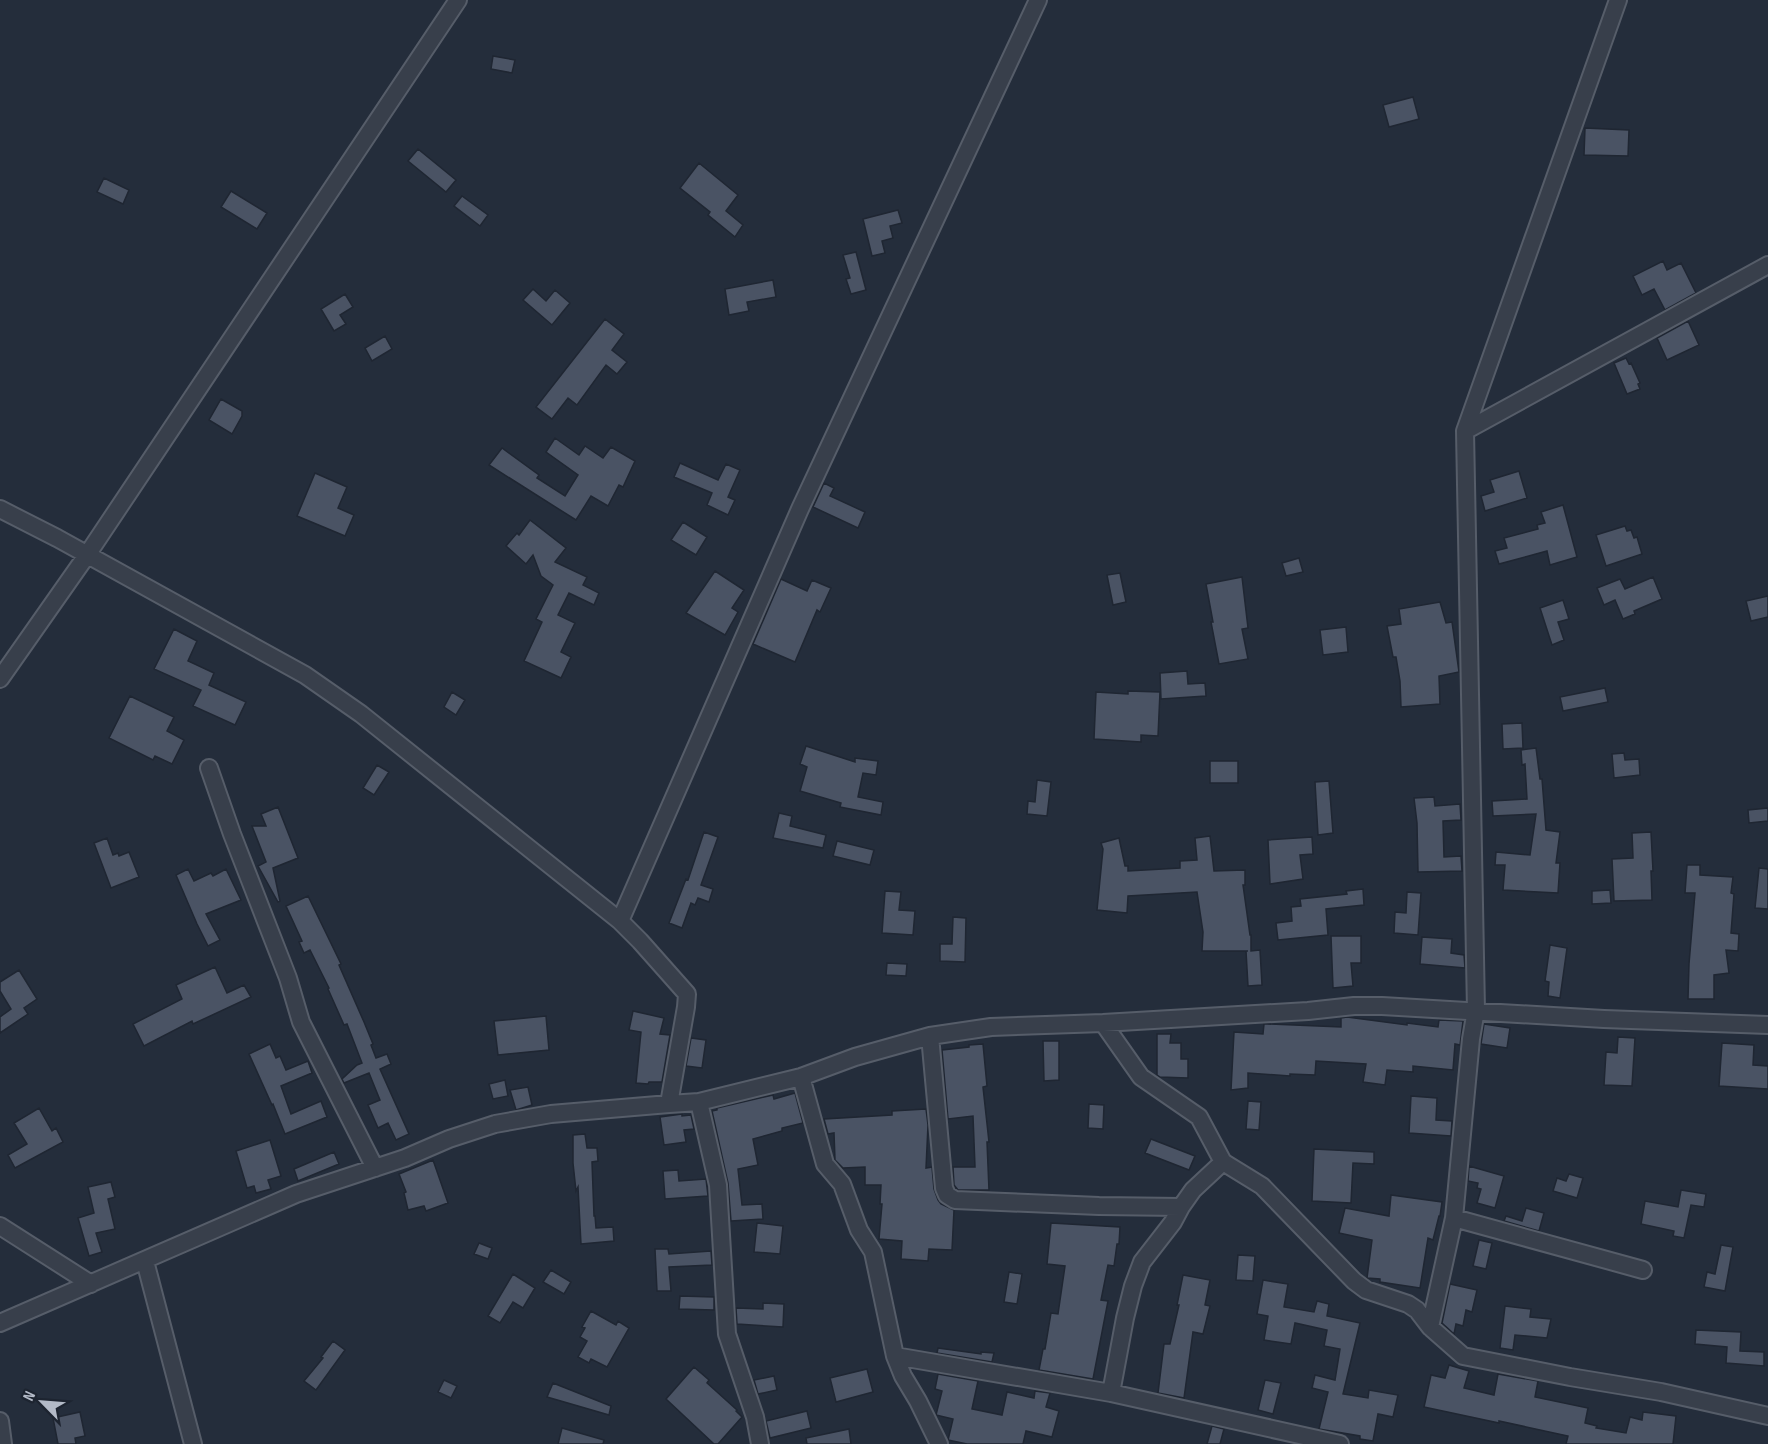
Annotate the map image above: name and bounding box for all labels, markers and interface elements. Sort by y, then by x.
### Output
north arrow [12,1372,72,1432]
text: N [19,1388,40,1404]

